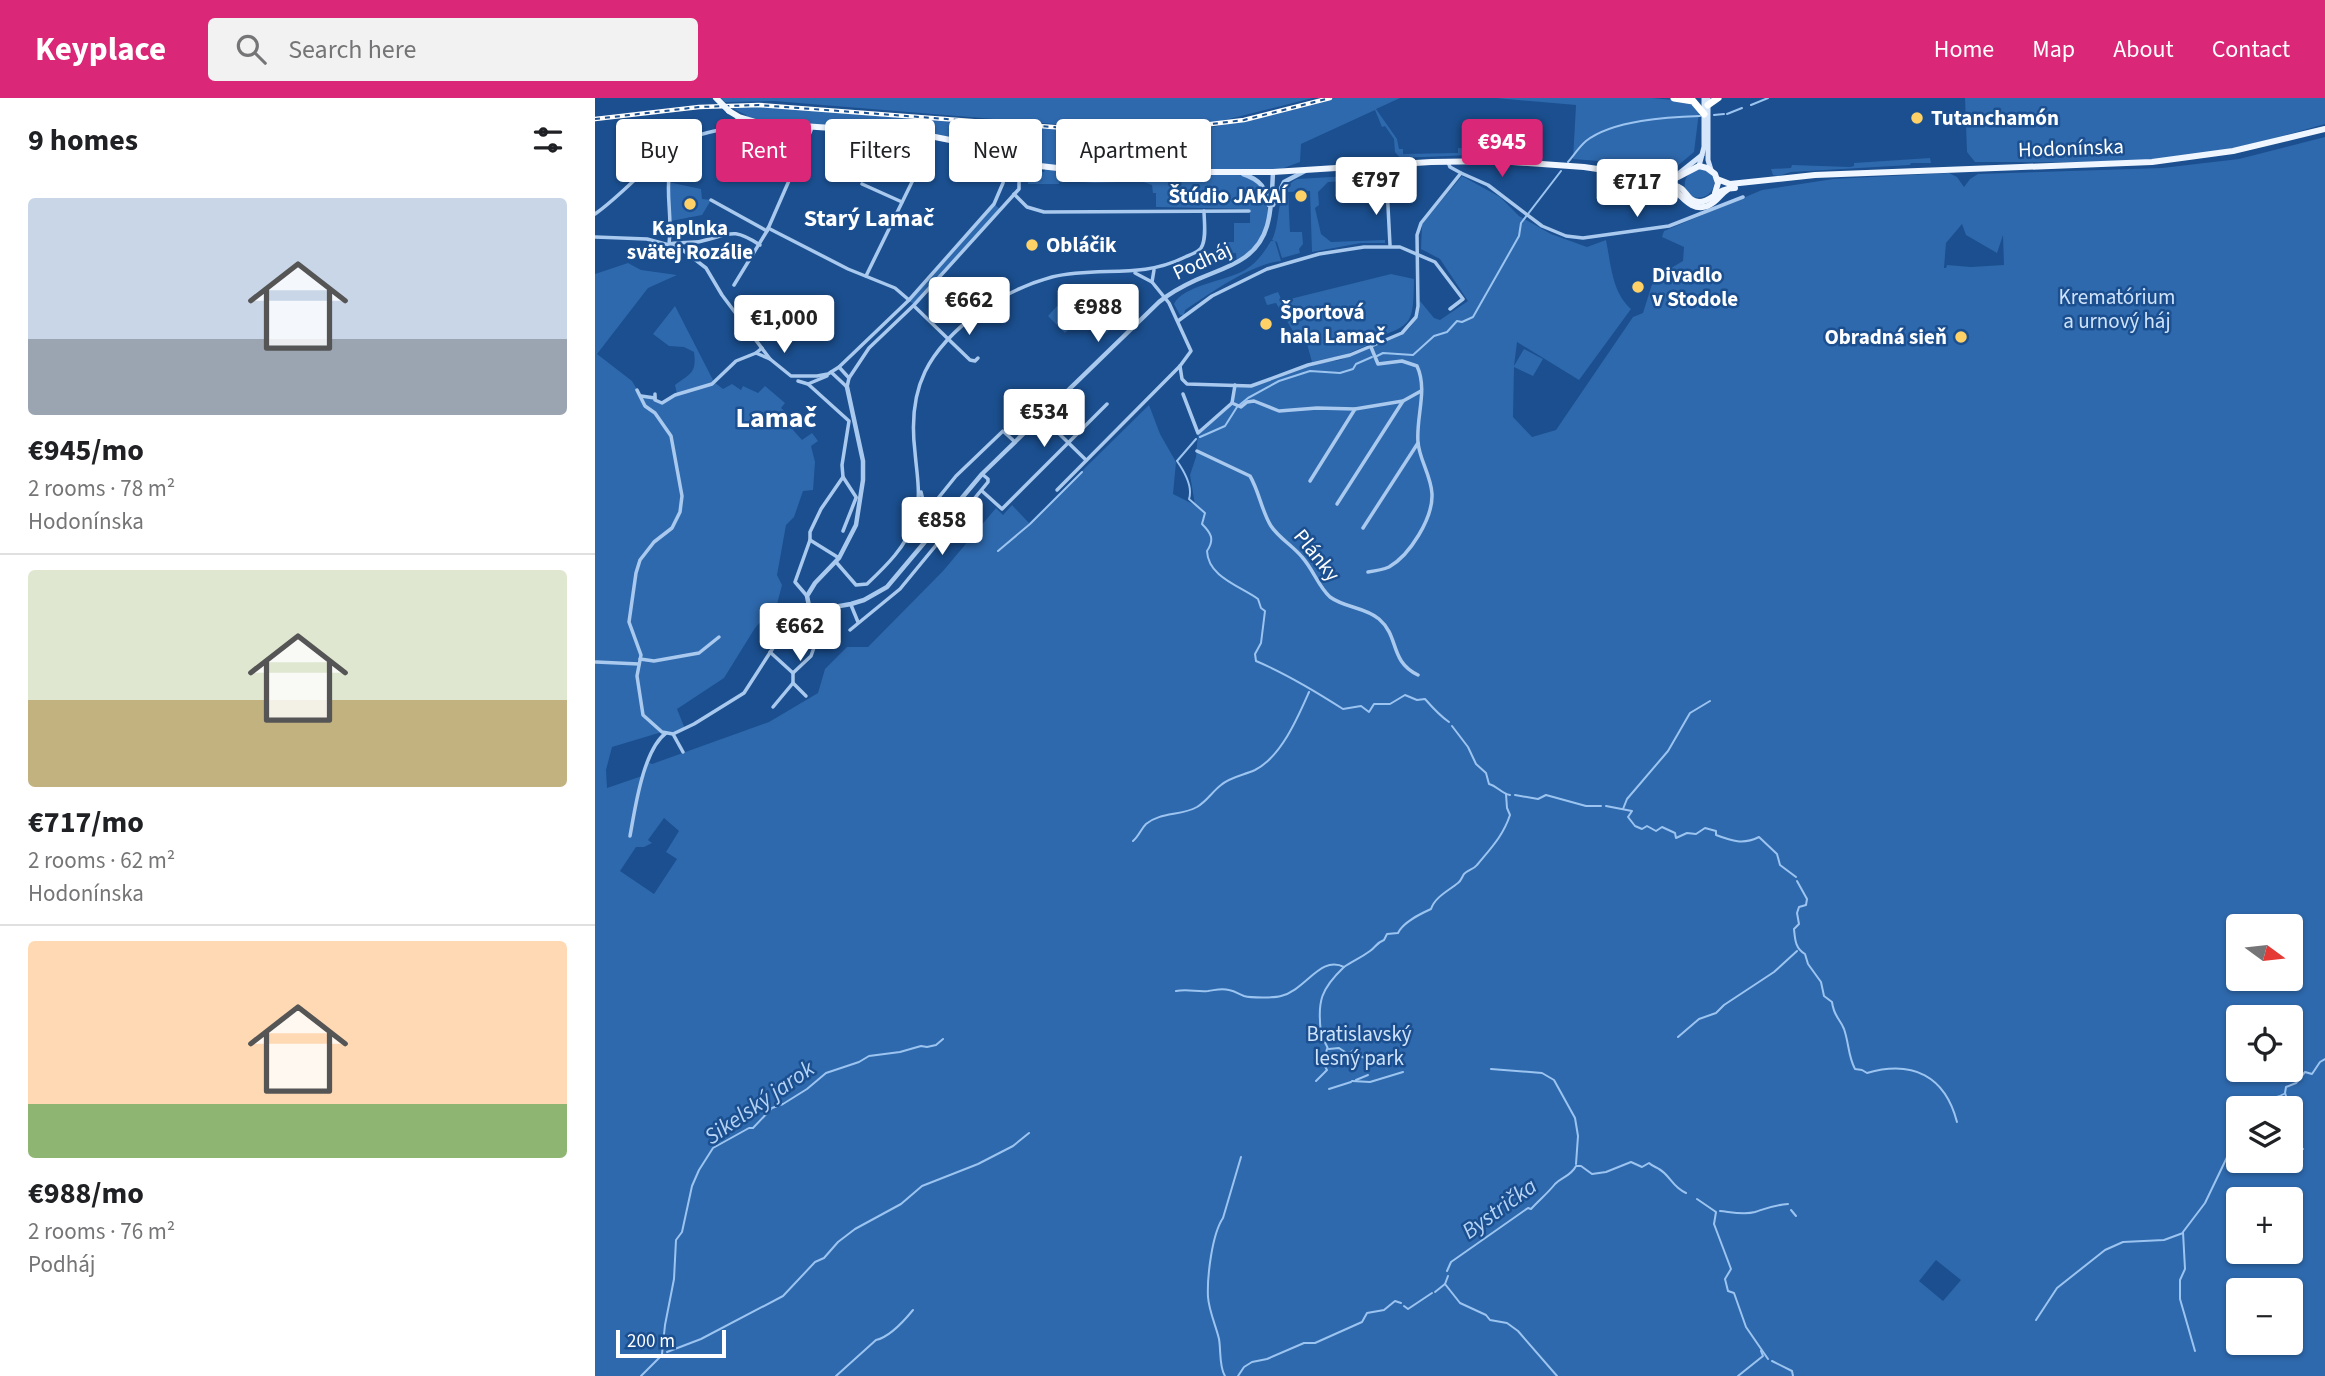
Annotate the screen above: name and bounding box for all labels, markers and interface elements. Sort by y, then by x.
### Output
search box [208,18,698,81]
text: Keyplace [35,26,166,73]
icon: search [232,30,270,68]
text: Search here [288,31,416,68]
text: Home [1934,32,1994,67]
text: Map [2032,32,2075,67]
text: About [2113,32,2174,67]
text: Contact [2212,32,2290,67]
place label: Tutanchamón [1931,103,2059,133]
marker: Tutanchamón [1909,110,1925,126]
text: 9 homes [28,119,138,162]
chip: Buy [616,119,702,182]
chip: Rent [716,119,811,182]
chip: Filters [825,119,935,182]
chip: New [949,119,1042,182]
chip: Apartment [1056,119,1211,182]
pin: €945 [1461,120,1543,179]
icon: filters [529,121,567,159]
text: €945 [1478,125,1526,158]
street label: Hodonínska [2018,131,2124,165]
pin: €797 [1335,158,1417,217]
pin: €717 [1596,159,1678,219]
text: €797 [1352,163,1400,196]
text: €717 [1613,165,1661,198]
place label: Štúdio JAKAÍ [1169,181,1289,211]
marker: Štúdio JAKAÍ [1293,188,1309,204]
marker: Kaplnka svätej Rozálie [682,196,698,212]
district label: Starý Lamač [804,201,935,236]
place label: Kaplnka svätej Rozálie [627,213,753,267]
place label: Obláčik [1046,230,1117,260]
street label: Podháj [1168,234,1236,288]
marker: Obláčik [1024,237,1040,253]
icon: home [235,243,361,369]
place label: Divadlo v Stodole [1652,260,1738,314]
pin: €662 [928,278,1010,337]
marker: Divadlo v Stodole [1630,279,1646,295]
park label: Krematórium a urnový háj [2059,282,2175,336]
text: €662 [945,283,993,316]
pin: €988 [1057,285,1139,344]
text: €988 [1074,290,1122,323]
pin: €1,000 [727,296,841,355]
place label: Športová hala Lamač [1280,297,1386,351]
text: €1,000 [750,301,818,334]
marker: Športová hala Lamač [1258,316,1274,332]
place label: Obradná sieň [1824,322,1947,352]
marker: Obradná sieň [1953,329,1969,345]
pin: €534 [1003,390,1085,449]
text: €534 [1020,395,1068,428]
district label: Lamač [735,398,817,438]
text: €945/mo [28,429,144,472]
text: 2 rooms · 78 m² [28,472,175,505]
pin: €858 [901,498,983,557]
text: €858 [918,503,966,536]
text: Hodonínska [28,505,144,538]
street label: Plánky [1287,522,1348,588]
pin: €662 [759,603,841,663]
text: €662 [776,609,824,642]
icon: home [235,615,361,741]
text: €717/mo [28,801,144,844]
text: 2 rooms · 62 m² [28,844,175,877]
text: Hodonínska [28,877,144,910]
north arrow [2226,914,2303,990]
map controls [2226,914,2303,1355]
icon: home [235,986,361,1112]
button: locate [2226,1005,2303,1082]
park label: Bratislavský lesný park [1306,1019,1412,1073]
water label: Sikelský jarok [698,1052,822,1153]
button: layers [2226,1096,2303,1173]
water label: Bystrička [1455,1170,1544,1247]
text: €988/mo [28,1172,144,1215]
button: + [2226,1187,2303,1264]
text: 2 rooms · 76 m² [28,1215,175,1248]
text: Podháj [28,1248,96,1281]
button: − [2226,1278,2303,1355]
scale bar [616,1327,726,1359]
text: 200 m [627,1328,675,1355]

